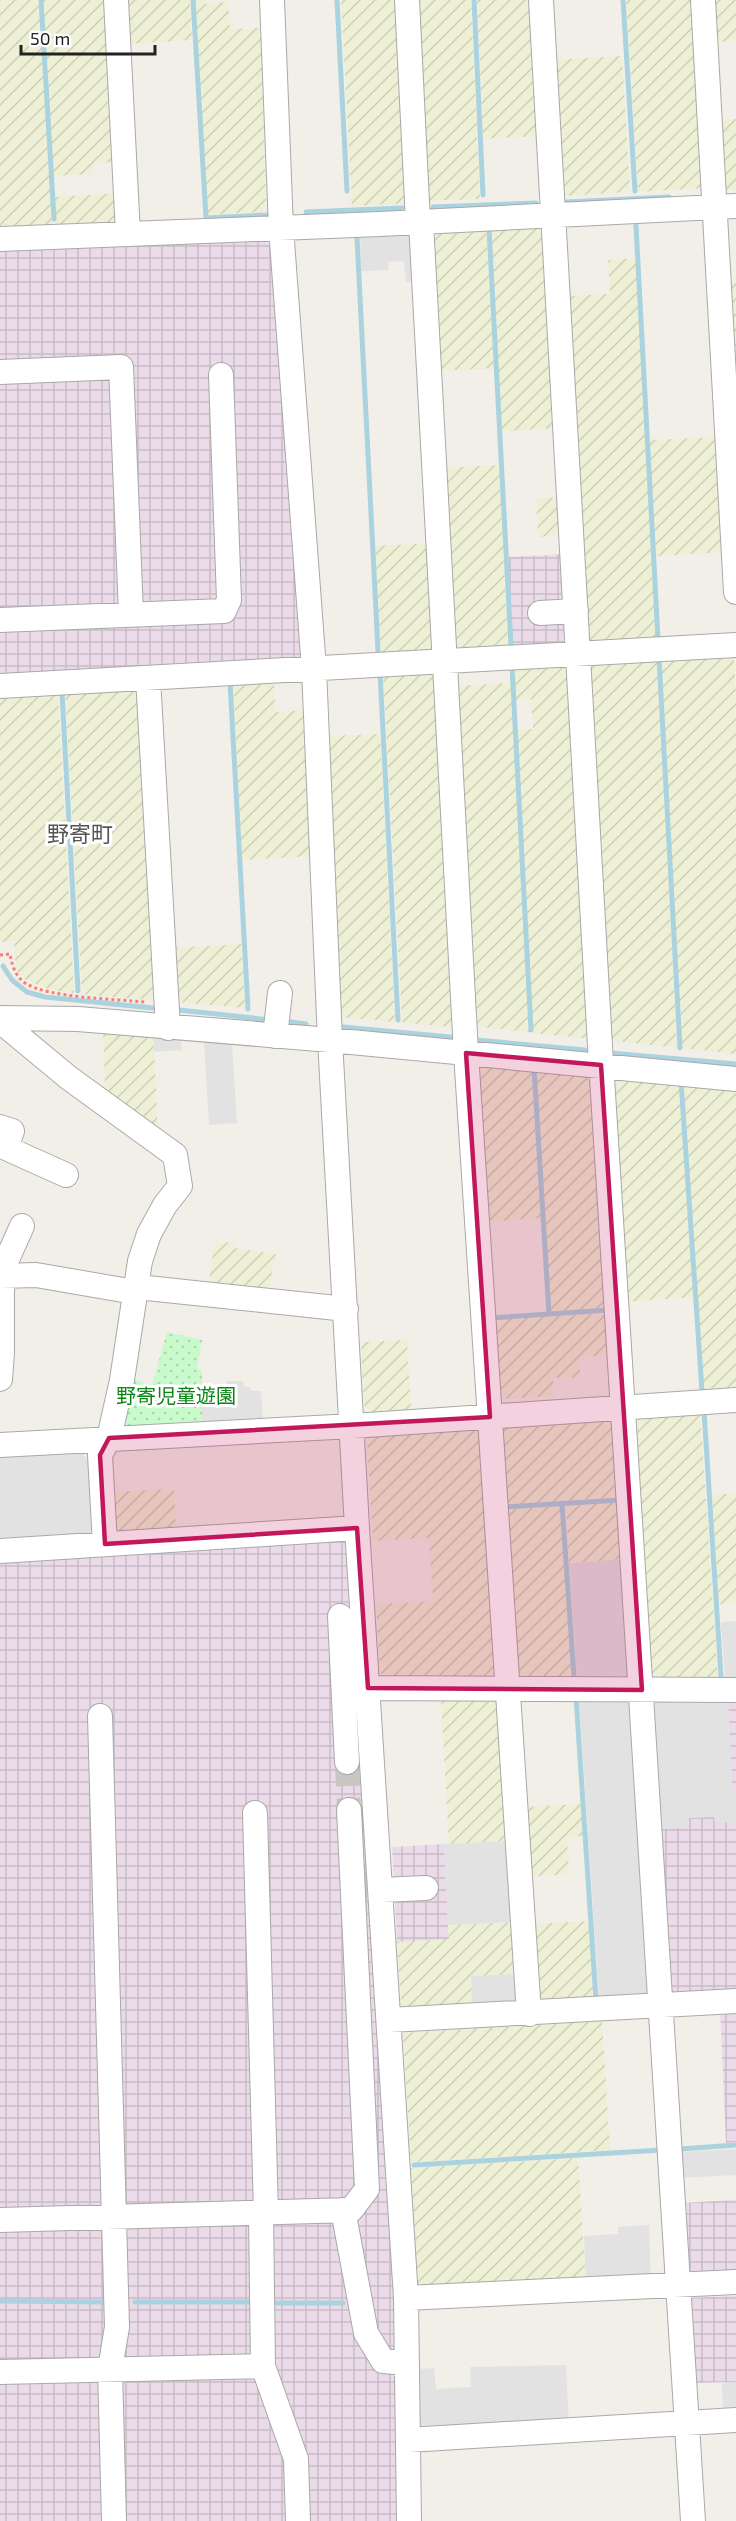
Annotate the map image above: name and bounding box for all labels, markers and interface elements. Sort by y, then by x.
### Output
scale bar [21,18,154,56]
text: 50 m [30,27,70,49]
district label: 野寄町 [47,820,113,846]
park label: 野寄児童遊園 [116,1383,236,1407]

